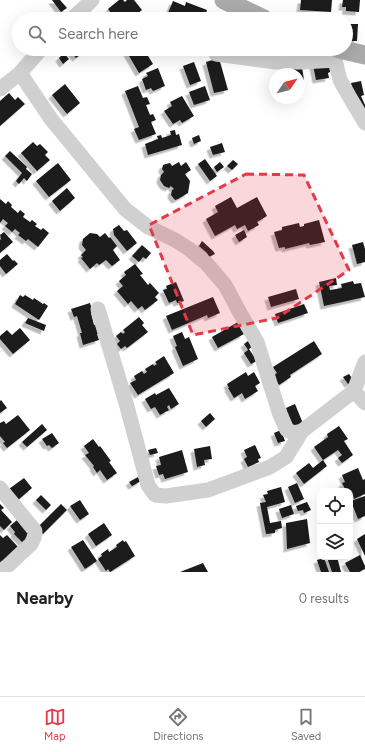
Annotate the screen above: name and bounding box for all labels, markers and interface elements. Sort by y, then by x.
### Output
search box [12,12,353,56]
icon: search [26,23,48,45]
text: Search here [58,25,138,43]
north arrow [269,68,305,104]
map controls [317,488,353,560]
button: locate [317,488,353,524]
button: layers [317,524,353,560]
text: Nearby [16,588,74,608]
text: 0 results [299,591,349,606]
tab: Map [44,706,66,743]
tab: Directions [153,706,203,743]
tab: Saved [291,706,321,743]

